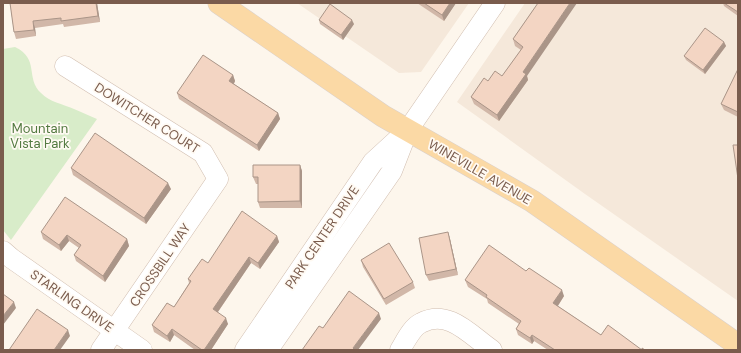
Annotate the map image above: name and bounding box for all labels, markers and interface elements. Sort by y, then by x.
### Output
street label: DOWITCHER COURT [91,79,203,157]
park label: Mountain Vista Park [10,120,70,152]
street label: WINEVILLE AVENUE [425,136,535,208]
street label: PARK CENTER DRIVE [281,182,363,292]
street label: CROSSBILL WAY [126,220,194,310]
street label: STARLING DRIVE [27,266,117,336]

